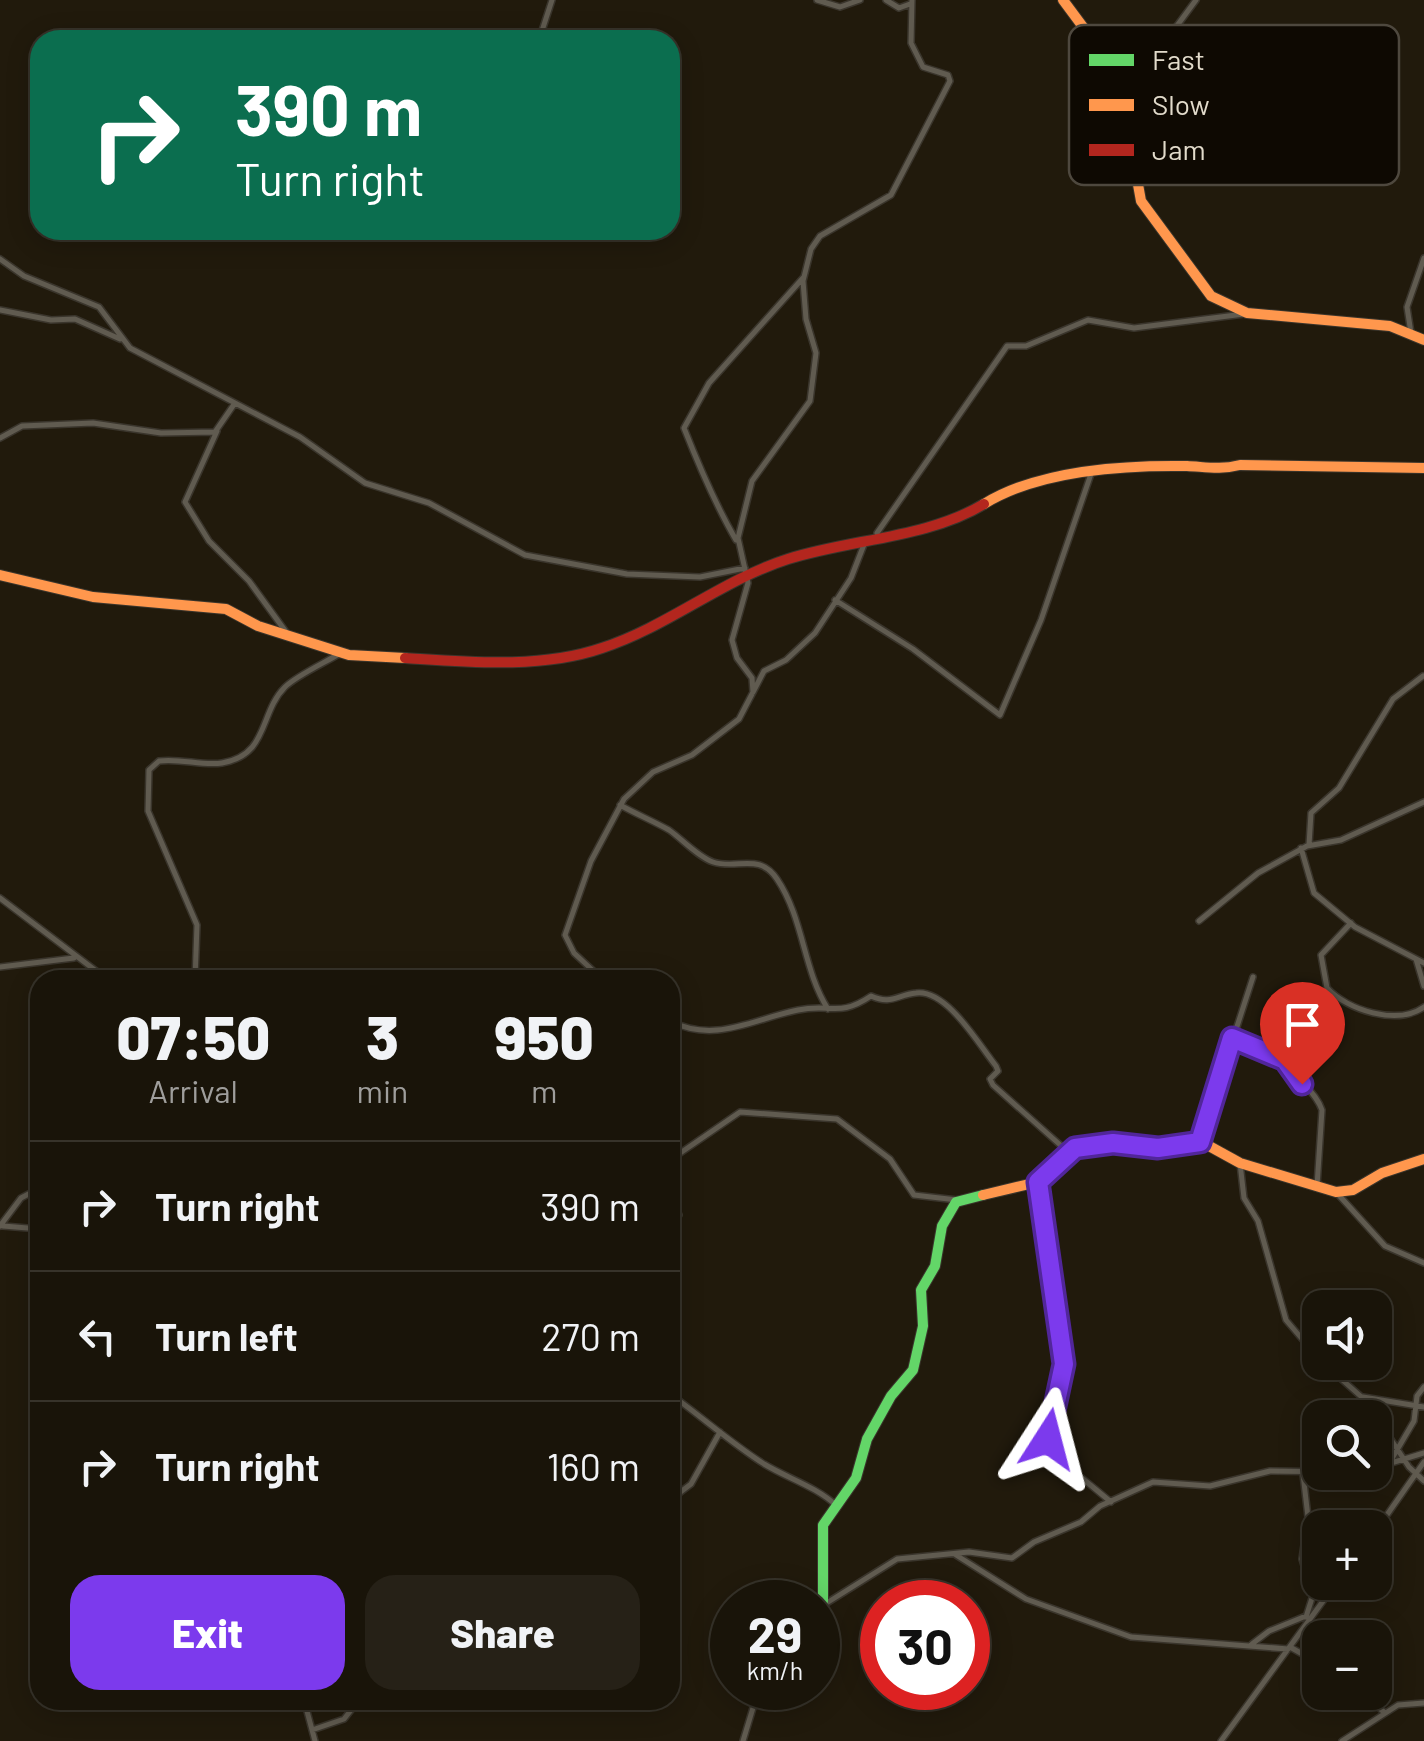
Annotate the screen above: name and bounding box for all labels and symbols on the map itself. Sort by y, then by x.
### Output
legend [1069,25,1399,185]
text: Fast [1152,42,1205,76]
text: Slow [1152,87,1210,121]
text: Jam [1152,132,1206,166]
pin [1260,982,1345,1085]
position arrow [996,1387,1100,1491]
speed limit sign: 30 [860,1580,990,1710]

